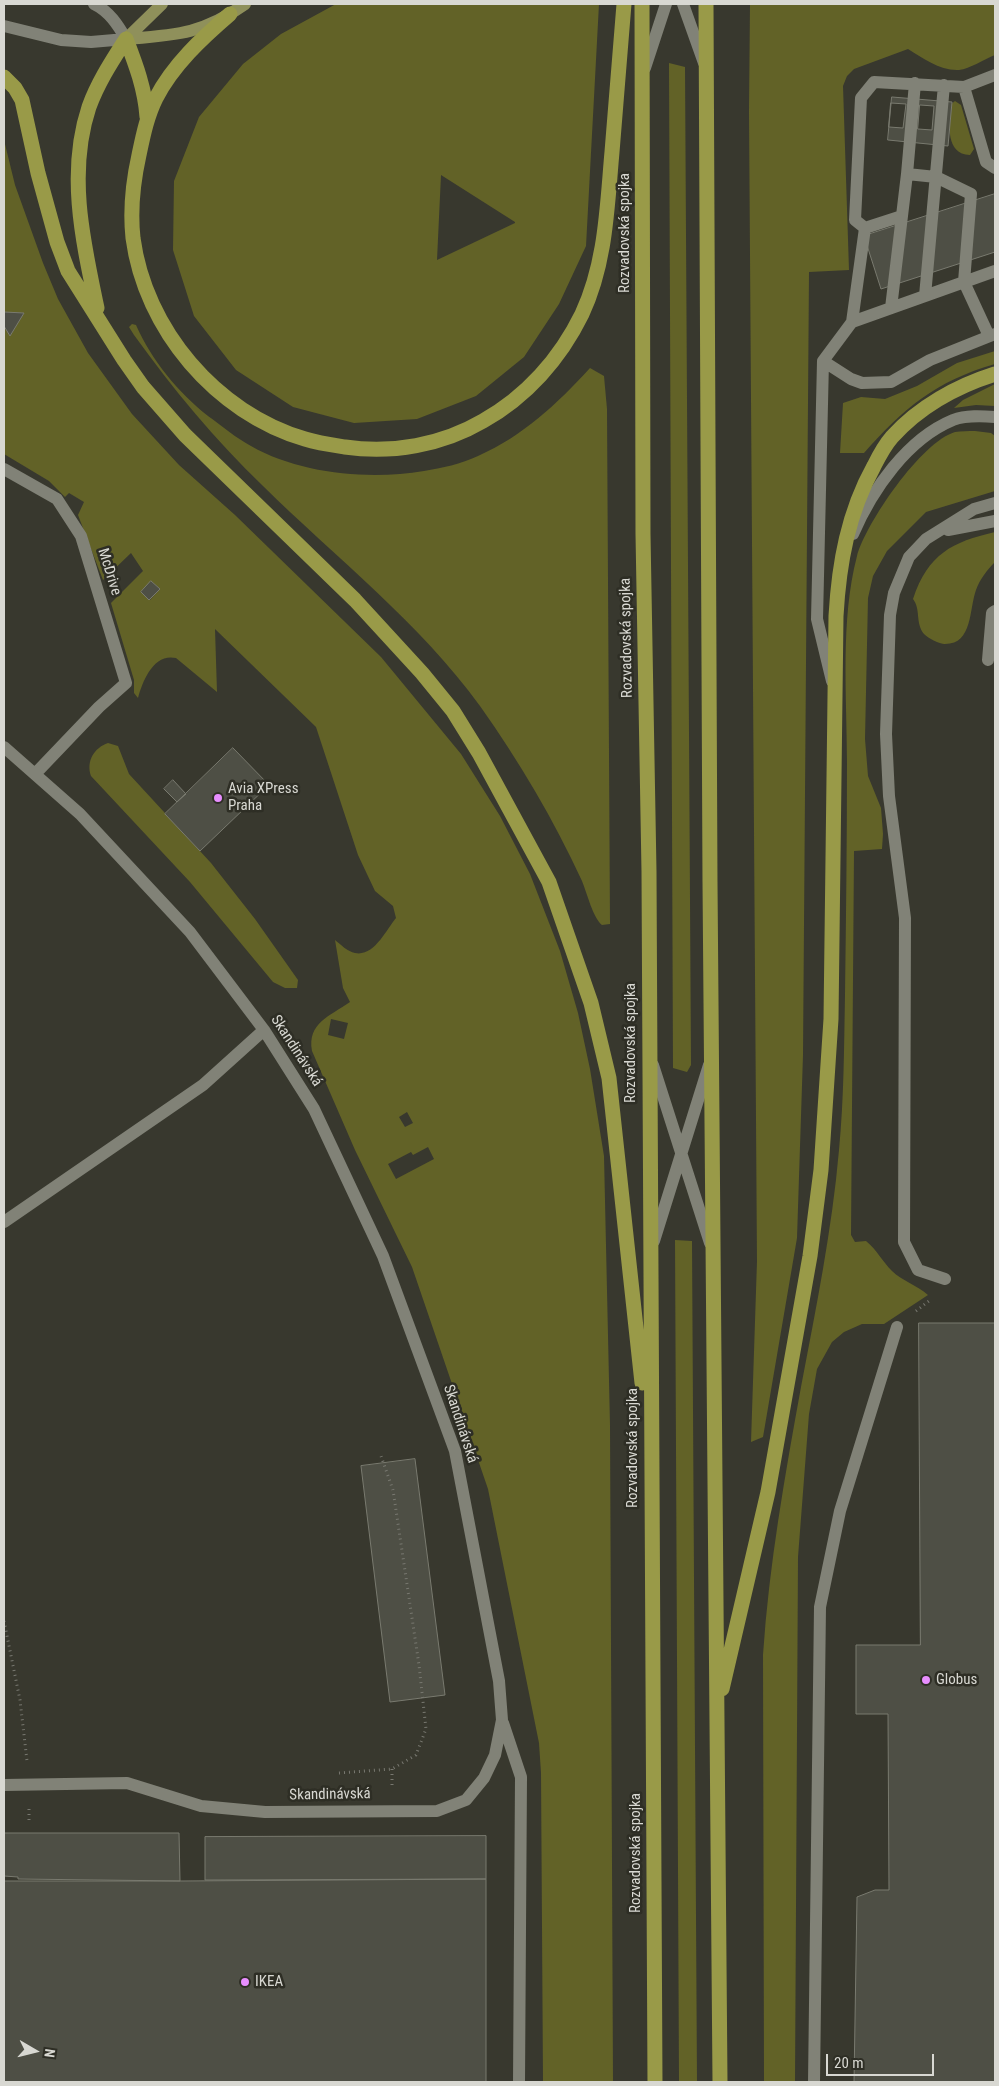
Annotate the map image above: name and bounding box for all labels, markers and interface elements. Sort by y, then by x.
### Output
street label: Rozvadovská spojka [616,173,634,293]
street label: McDrive [93,546,125,598]
street label: Rozvadovská spojka [617,578,637,698]
place label: Avia XPress Praha [228,780,298,815]
marker: Avia XPress Praha [212,792,224,804]
street label: Rozvadovská spojka [622,983,640,1103]
street label: Skandinávská [266,1012,326,1090]
street label: Skandinávská [439,1383,481,1465]
street label: Rozvadovská spojka [624,1388,642,1508]
place label: Globus [936,1671,977,1689]
marker: Globus [920,1674,932,1686]
street label: Skandinávská [289,1785,371,1805]
street label: Rozvadovská spojka [627,1793,645,1913]
place label: IKEA [255,1973,283,1991]
marker: IKEA [239,1976,251,1988]
north arrow [10,2026,60,2076]
scale bar [829,2044,936,2076]
text: N [41,2048,58,2058]
text: 20 m [834,2054,864,2072]

